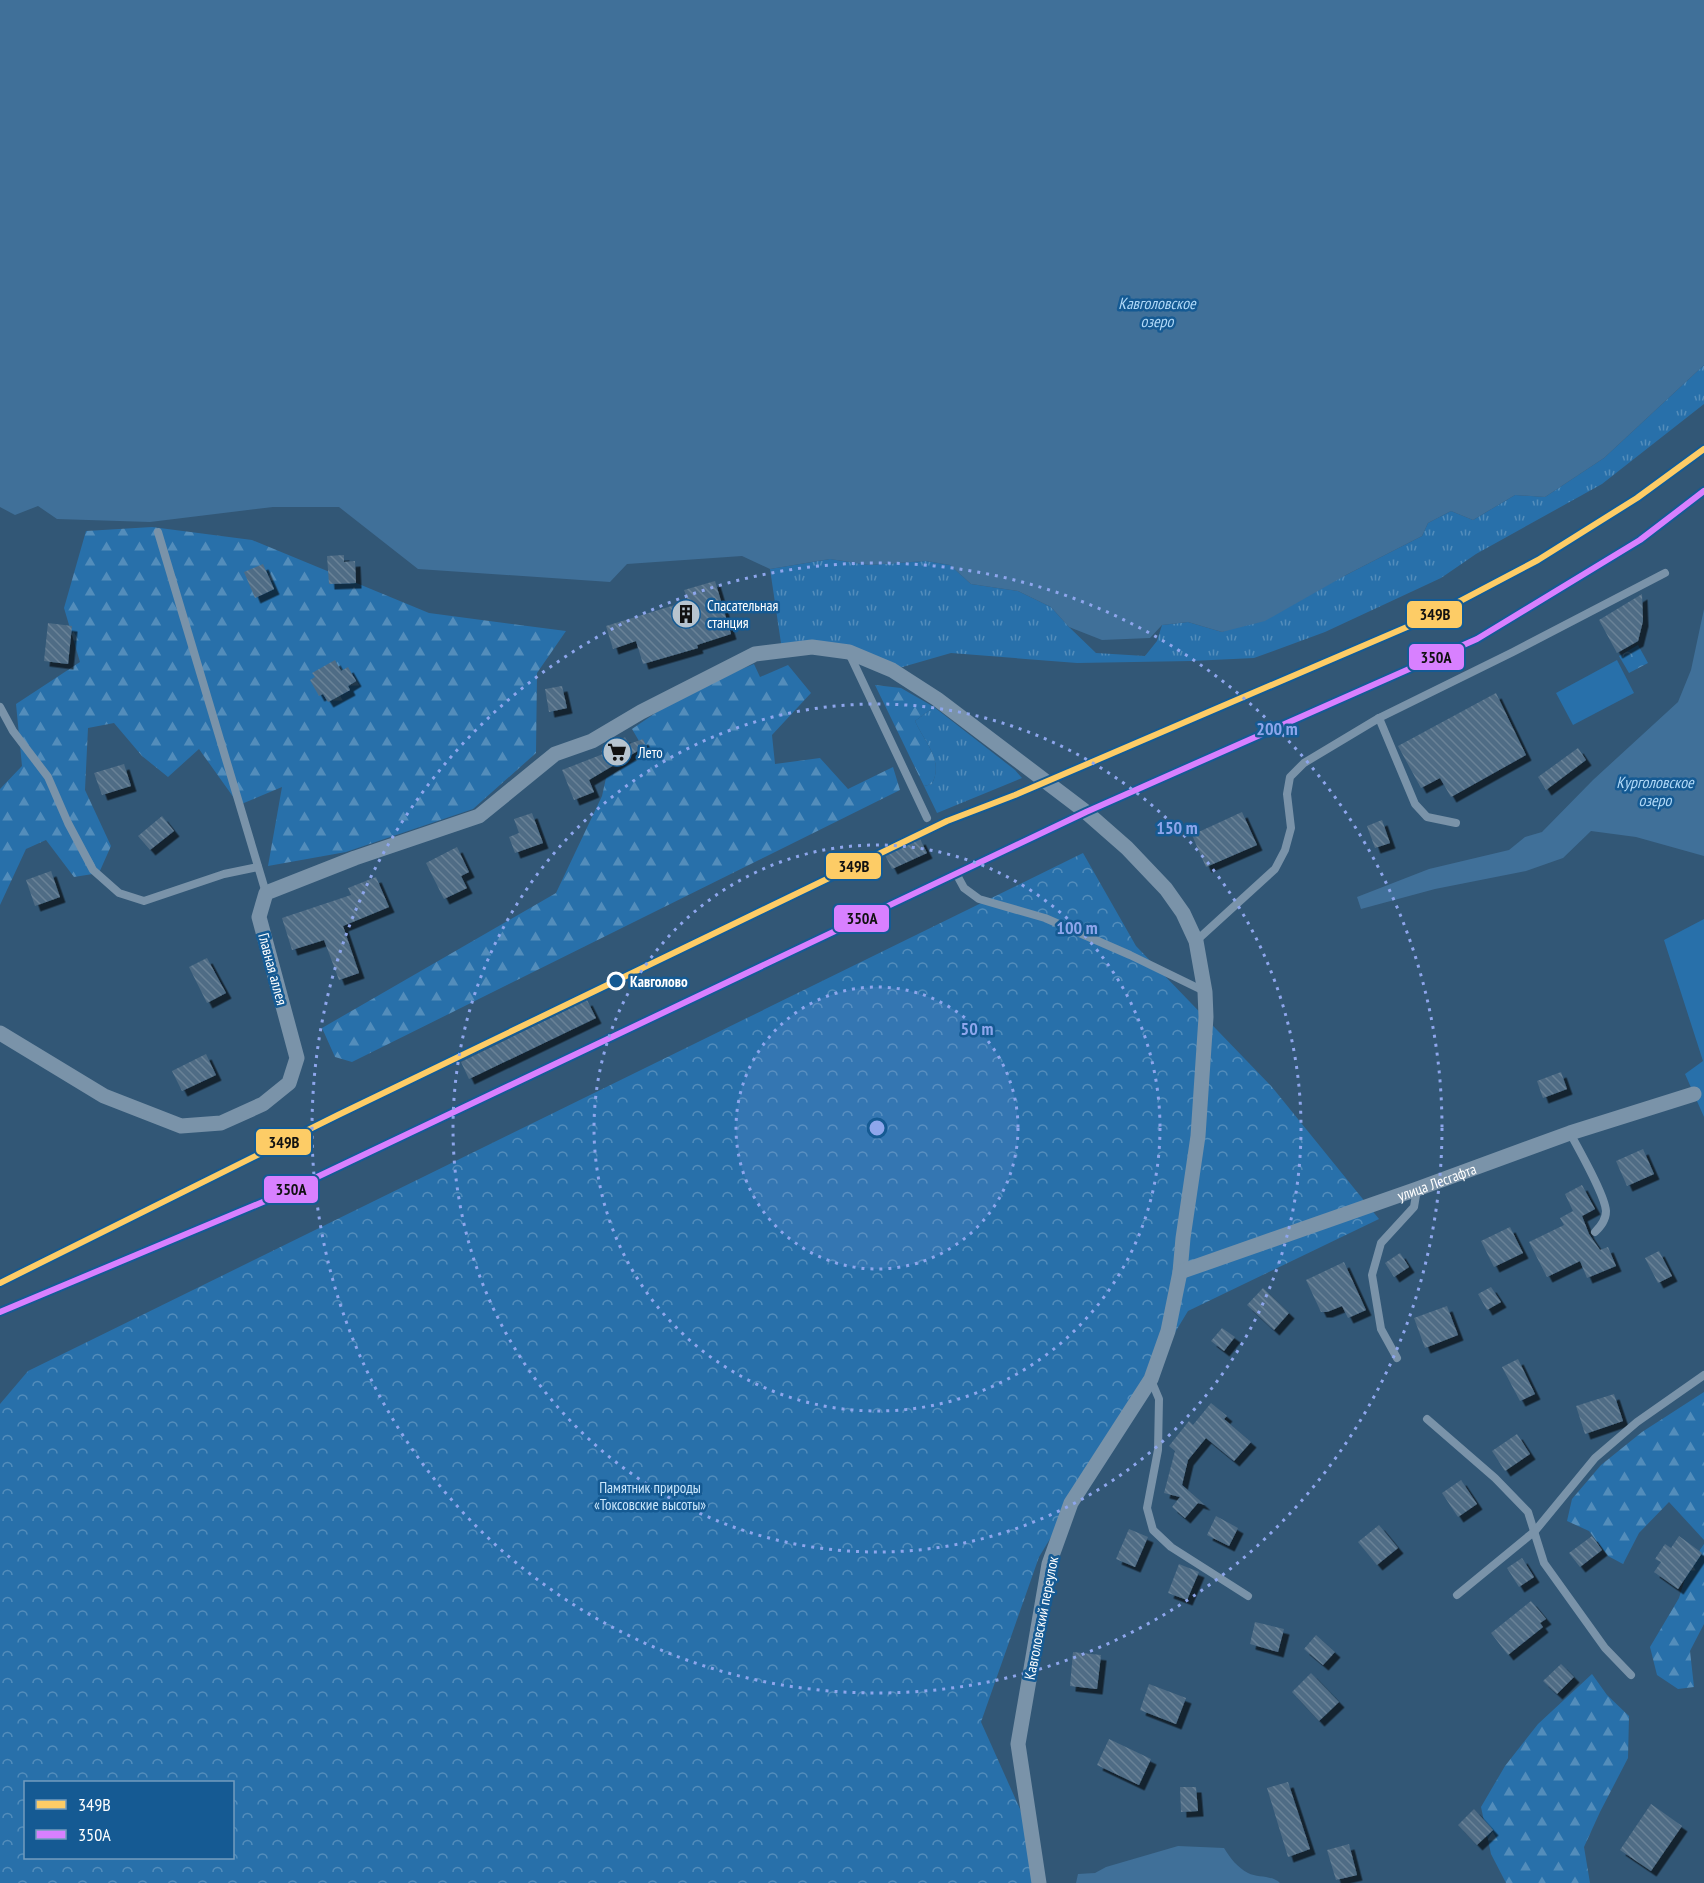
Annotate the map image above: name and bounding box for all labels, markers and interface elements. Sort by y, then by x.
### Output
water label: Кавголовское озеро [1118,293,1197,331]
place label: Спасательная станция [707,596,779,632]
building icon: Спасательная станция [670,598,702,630]
line badge: 349В [1406,600,1463,629]
text: 349В [1420,604,1451,624]
line badge: 350А [1408,643,1465,671]
text: 350А [1421,647,1452,667]
text: 200 m [1256,717,1298,740]
supermarket icon: Лето [601,736,633,768]
place label: Лето [637,743,663,762]
water label: Курголовское озеро [1616,772,1695,810]
text: 150 m [1156,816,1198,839]
line badge: 349В [825,852,882,880]
text: 349В [839,856,870,876]
line badge: 350А [833,904,890,933]
text: 350А [847,908,878,928]
text: 100 m [1056,916,1098,939]
street label: Главная аллея [254,931,292,1007]
marker: Кавголово [607,972,625,990]
place label: Кавголово [630,972,688,991]
text: 50 m [961,1017,993,1040]
centre of rings [867,1118,887,1138]
line badge: 349В [255,1128,312,1156]
text: 349В [269,1132,300,1152]
street label: улица Лесгафта [1395,1159,1479,1205]
line badge: 350А [263,1175,319,1204]
text: 350А [276,1179,307,1199]
park label: Памятник природы «Токсовские высоты» [594,1478,706,1514]
street label: Кавголовский переулок [1020,1554,1062,1681]
legend [24,1781,234,1859]
text: 349В [78,1793,111,1816]
text: 350А [78,1823,111,1846]

